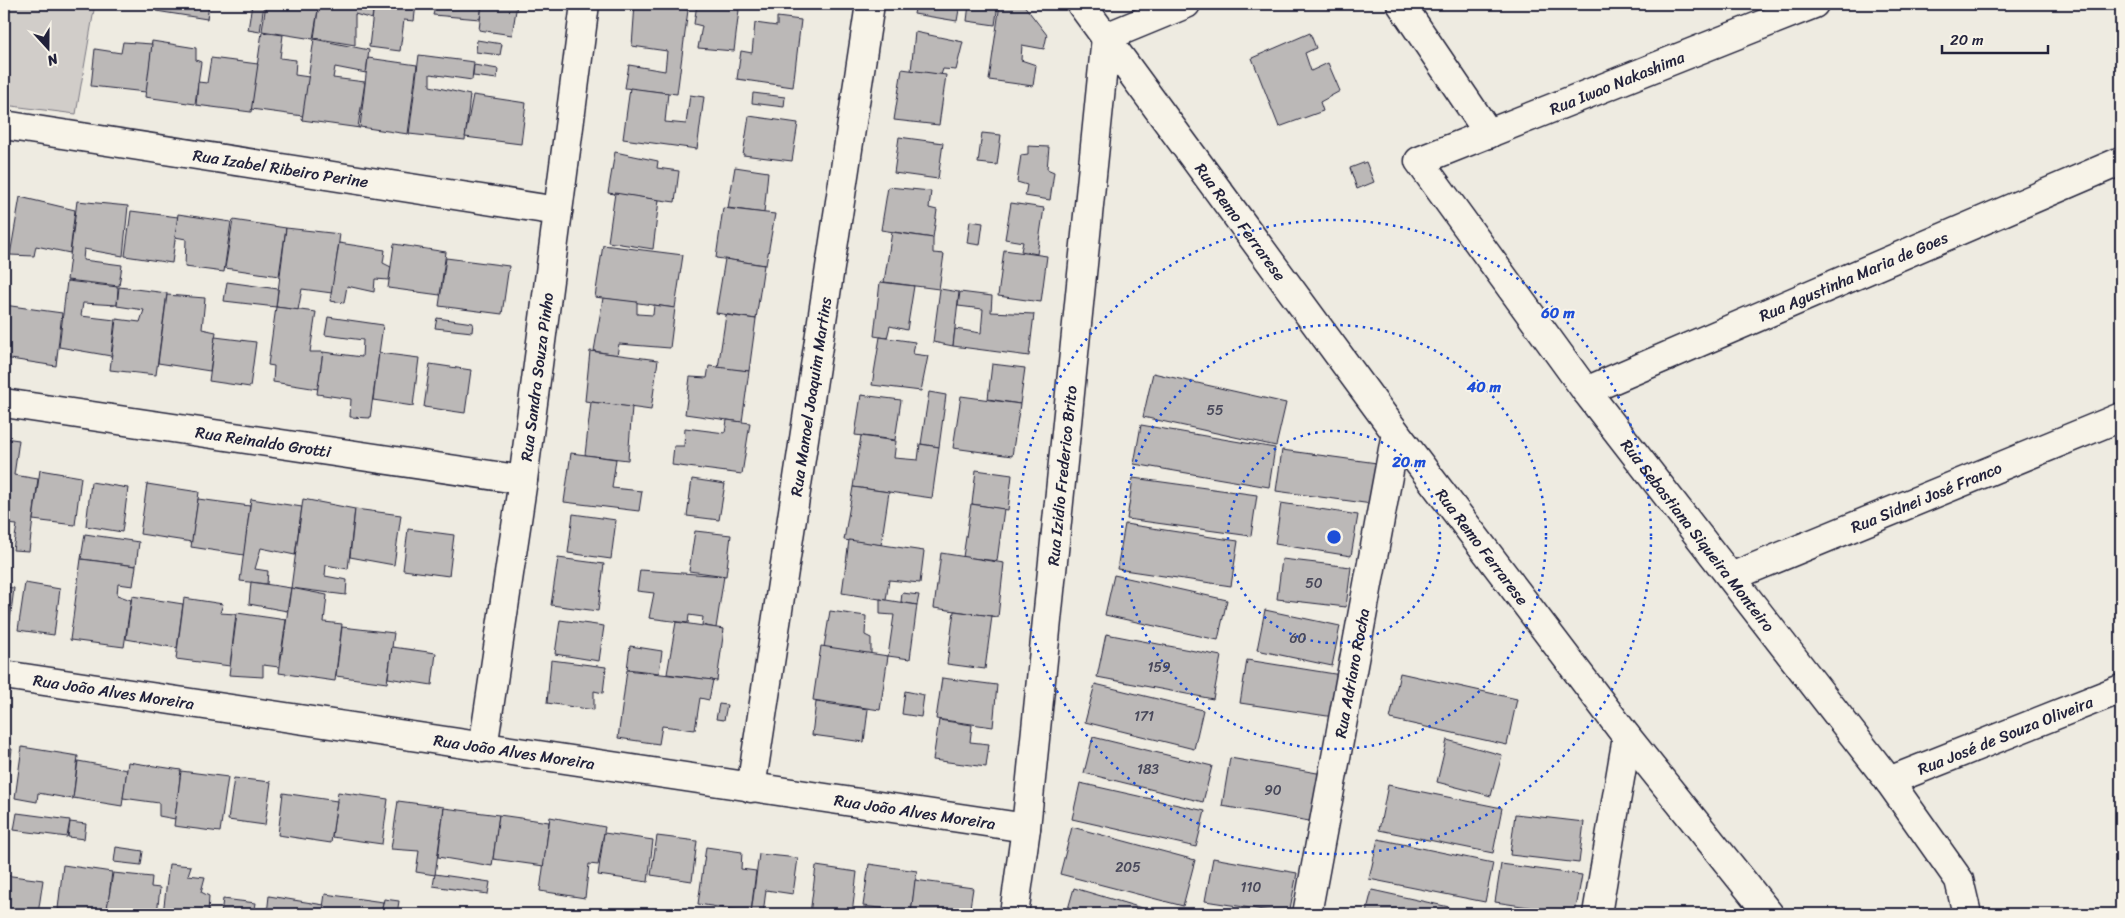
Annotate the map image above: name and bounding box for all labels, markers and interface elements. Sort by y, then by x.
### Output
north arrow [22,22,72,72]
scale bar [1942,22,2049,54]
text: 20 m [1950,27,1984,53]
street label: Rua Iwao Nakashima [1545,42,1690,123]
text: N [43,46,62,73]
street label: Rua Izabel Ribeiro Perine [191,140,370,196]
street label: Rua Remo Ferrarese [1187,156,1294,287]
street label: Rua Agustinha Maria de Goes [1754,222,1953,330]
street label: Rua Sandra Souza Pinho [511,291,562,463]
street label: Rua Manoel Joaquim Martins [781,294,840,498]
text: 60 m [1540,300,1575,326]
text: 40 m [1466,374,1502,400]
street label: Rua Izidio Frederico Brito [1038,384,1085,567]
house number: 55 [1206,398,1224,423]
street label: Rua Reinaldo Grotti [194,417,333,466]
street label: Rua Sebastiana Siqueira Monteiro [1613,432,1783,638]
text: 20 m [1391,449,1426,475]
street label: Rua Sidnei José Franco [1846,453,2006,541]
street label: Rua Remo Ferrarese [1428,482,1537,612]
centre of rings [1325,528,1343,546]
house number: 50 [1305,571,1323,596]
street label: Rua Adriano Rocha [1325,606,1378,740]
house number: 60 [1290,626,1307,651]
house number: 159 [1147,655,1171,680]
street label: Rua João Alves Moreira [31,665,196,718]
street label: Rua José de Souza Oliveira [1913,687,2098,783]
house number: 171 [1134,704,1154,729]
street label: Rua João Alves Moreira [432,725,597,778]
house number: 183 [1137,757,1159,782]
house number: 90 [1264,778,1282,803]
street label: Rua João Alves Moreira [832,785,997,838]
house number: 205 [1115,855,1141,880]
house number: 110 [1241,875,1262,900]

